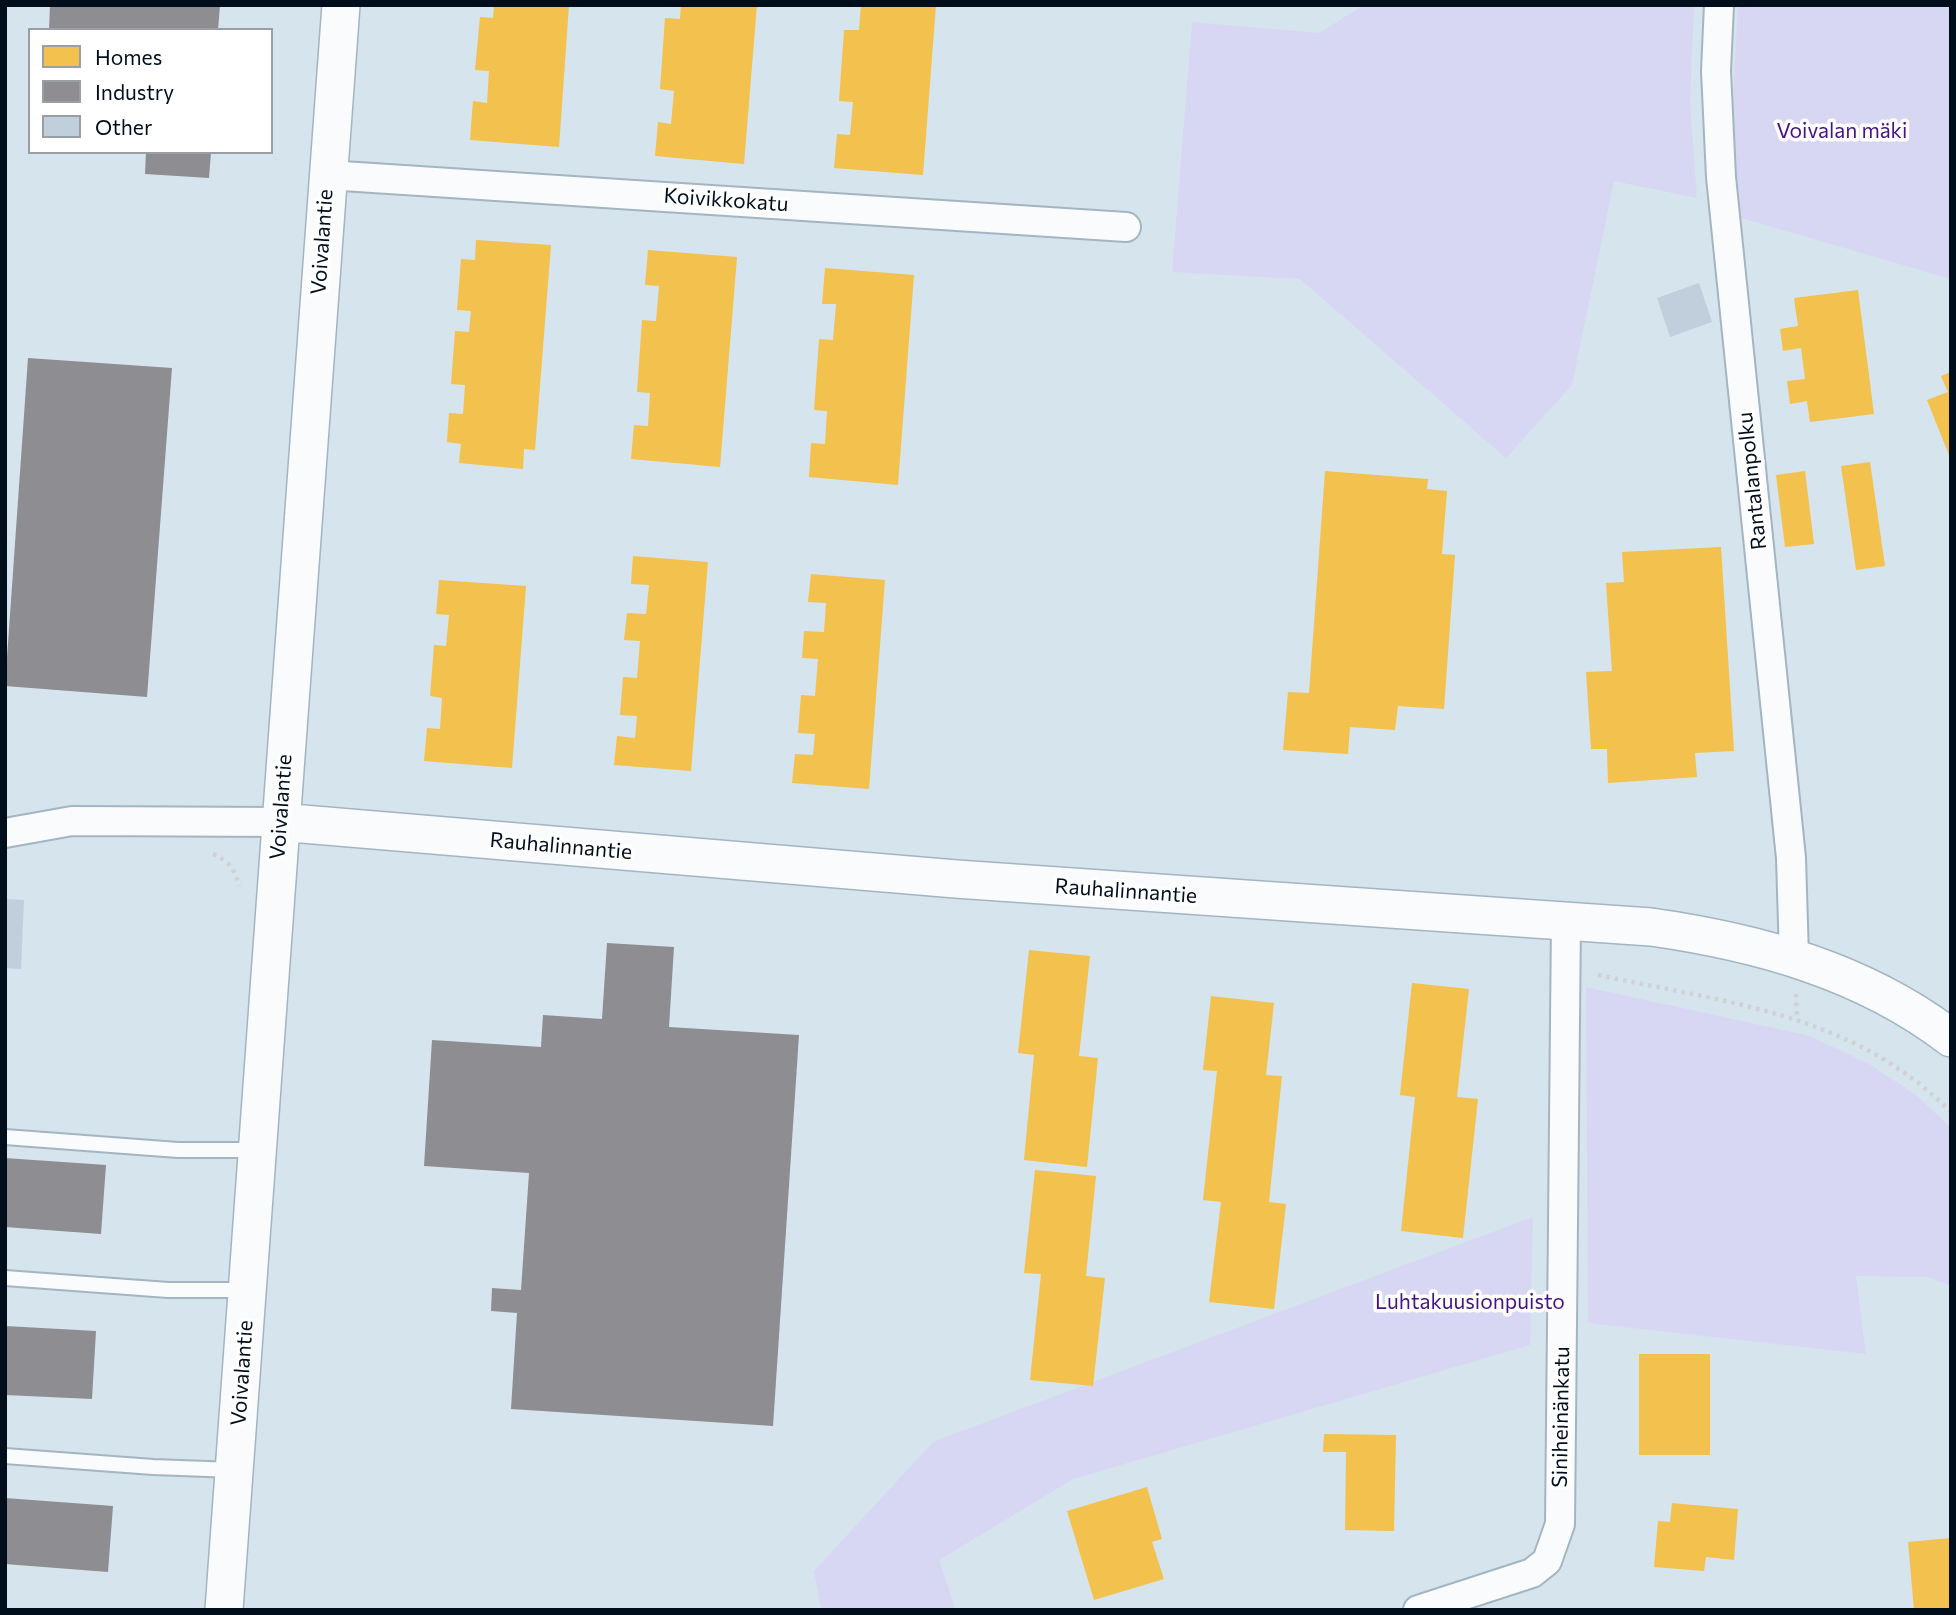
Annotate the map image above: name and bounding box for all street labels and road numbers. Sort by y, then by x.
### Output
street label: Koivikkokatu [663,183,789,217]
street label: Voivalantie [306,188,338,296]
street label: Rantalanpolku [1732,411,1772,551]
street label: Voivalantie [265,753,297,861]
street label: Rauhalinnantie [489,827,633,865]
street label: Rauhalinnantie [1054,873,1198,909]
street label: Voivalantie [226,1319,258,1427]
street label: Siniheinänkatu [1547,1346,1575,1488]

